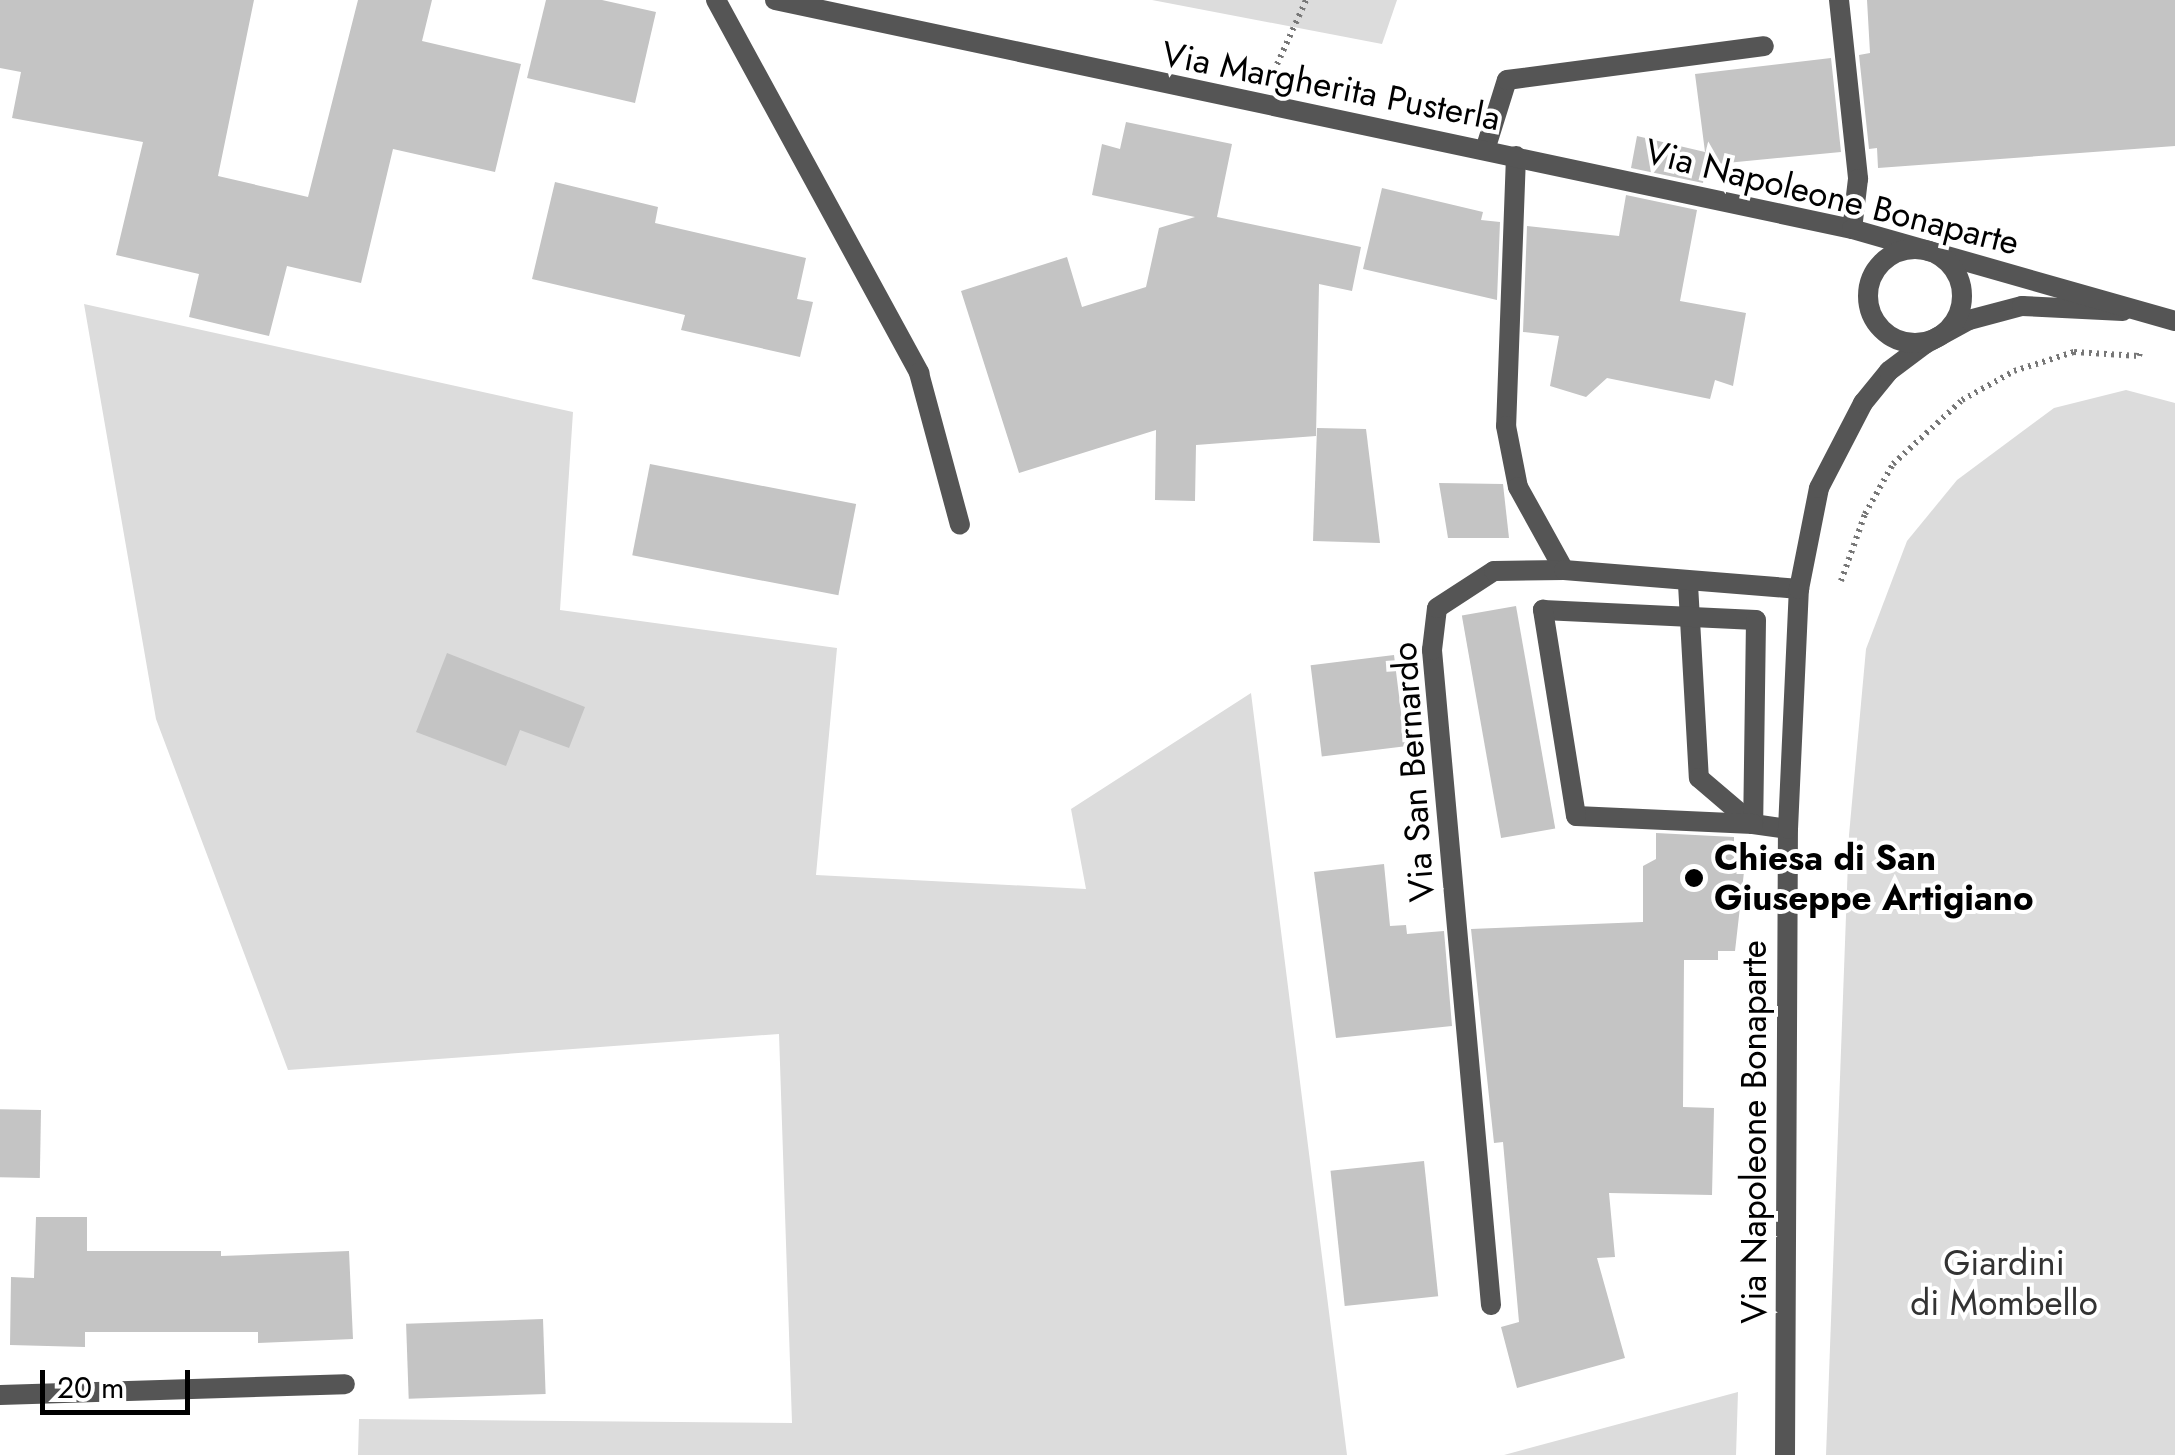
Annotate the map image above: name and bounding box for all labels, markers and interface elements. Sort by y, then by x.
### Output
street label: Via Margherita Pusterla [1158,33,1504,139]
street label: Via Napoleone Bonaparte [1641,130,2023,264]
street label: Via San Bernardo [1383,641,1443,903]
place label: Chiesa di San Giuseppe Artigiano [1714,837,2034,919]
marker: Chiesa di San Giuseppe Artigiano [1683,867,1705,889]
street label: Via Napoleone Bonaparte [1733,940,1775,1324]
park label: Giardini di Mombello [1910,1242,2098,1324]
scale bar [45,1350,195,1412]
text: 20 m [57,1366,124,1409]

